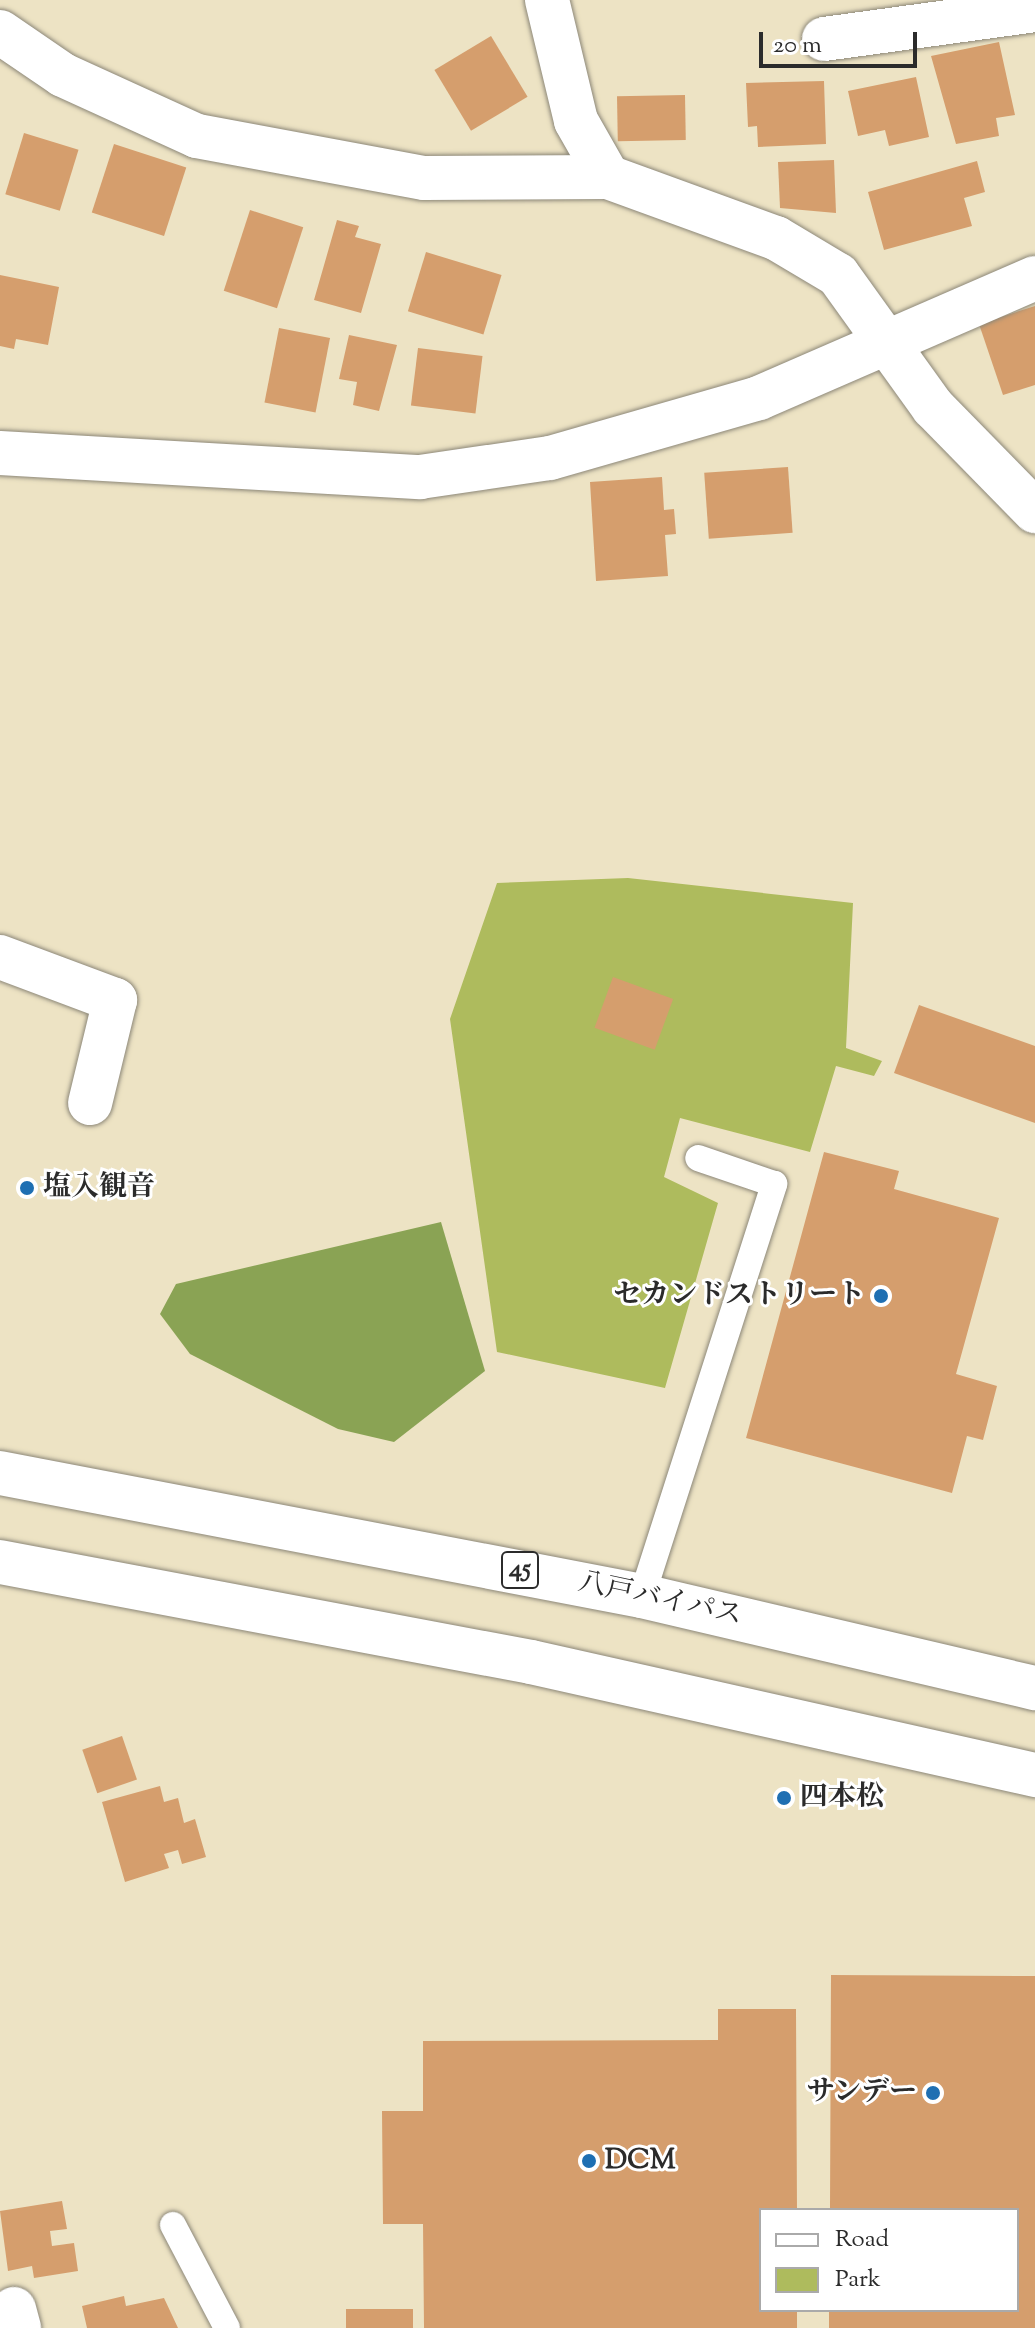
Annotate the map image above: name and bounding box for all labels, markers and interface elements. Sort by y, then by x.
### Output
scale bar [763,16,921,66]
text: 20 m [773,29,822,63]
place label: 塩入観音 [43,1171,155,1205]
marker: 塩入観音 [18,1179,36,1197]
place label: セカンドストリート [613,1279,865,1313]
marker: セカンドストリート [872,1287,890,1305]
road number: 45 [500,1548,540,1592]
street label: 八戸バイパス [574,1566,746,1634]
place label: 四本松 [800,1781,884,1815]
marker: 四本松 [775,1789,793,1807]
place label: サンデー [805,2076,917,2110]
marker: サンデー [924,2084,942,2102]
place label: DCM [605,2144,676,2178]
marker: DCM [580,2152,598,2170]
legend [759,2208,1019,2312]
text: Road [835,2223,889,2257]
text: Park [835,2263,881,2297]

